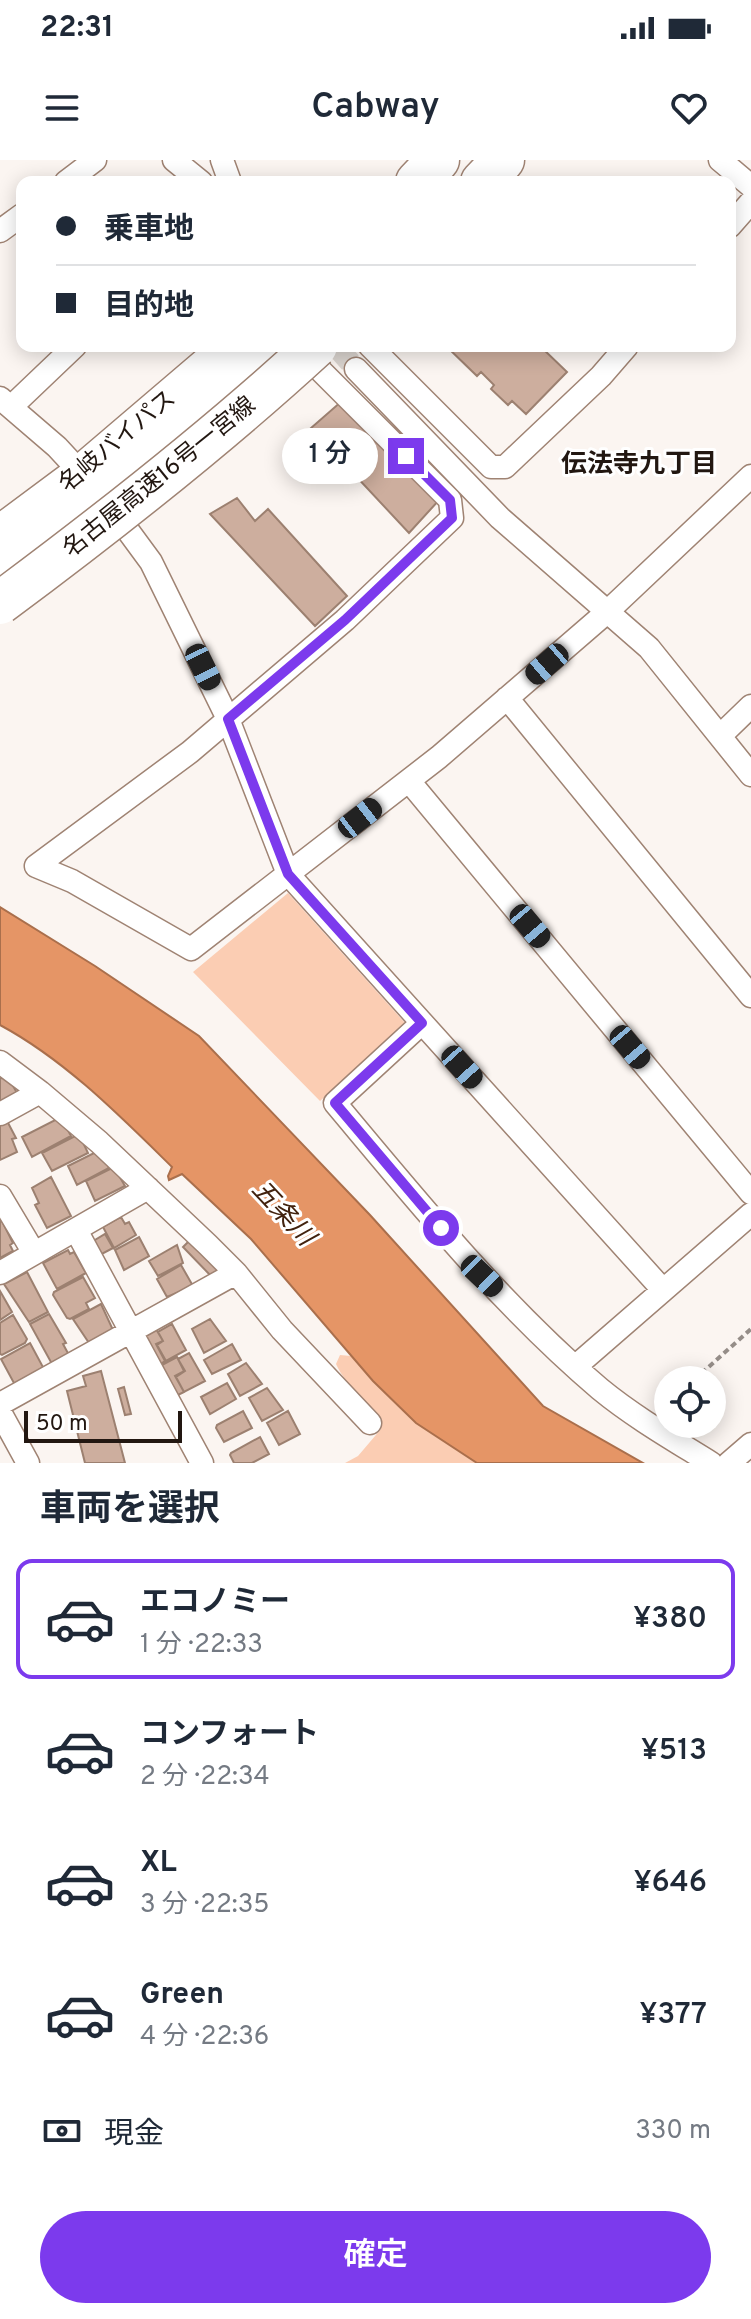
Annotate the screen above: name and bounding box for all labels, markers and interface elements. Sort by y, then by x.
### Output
text: 22:31 [40,10,114,47]
text: Cabway [311,85,440,131]
icon: menu [40,86,84,130]
icon: heart [667,86,711,130]
text: 乗車地 [104,212,194,249]
text: 目的地 [104,289,194,326]
street label: 名岐バイパス [53,384,183,500]
street label: 名古屋高速16号一宮線 [58,391,262,565]
callout: 1 分 [282,428,378,484]
route end [388,438,424,474]
text: 1 分 [309,439,351,472]
district label: 伝法寺九丁目 [561,449,717,482]
car [521,639,573,689]
car [182,640,224,694]
car [334,794,386,842]
car [505,900,555,952]
car [605,1021,655,1073]
car [437,1041,487,1093]
water label: 五条川 [243,1174,323,1256]
route start [423,1210,459,1246]
car [456,1251,508,1301]
map controls [654,1366,726,1438]
button: locate [654,1366,726,1438]
scale bar [24,1407,182,1443]
text: 50 m [36,1411,88,1438]
text: 車両を選択 [40,1488,220,1534]
icon: car [44,1583,116,1655]
text: エコノミー [140,1585,290,1622]
text: ¥380 [633,1601,707,1638]
text: 1 分 · 22:33 [140,1629,263,1662]
icon: car [44,1715,116,1787]
text: コンフォート [140,1717,319,1754]
text: ¥513 [641,1733,707,1770]
text: 2 分 · 22:34 [140,1761,270,1794]
text: XL [140,1845,177,1882]
icon: car [44,1847,116,1919]
text: ¥646 [634,1865,707,1902]
text: 3 分 · 22:35 [140,1889,269,1922]
text: Green [140,1977,224,2014]
icon: car [44,1979,116,2051]
text: ¥377 [639,1997,707,2034]
text: 4 分 · 22:36 [140,2021,269,2054]
icon: cash [40,2109,84,2153]
text: 330 m [635,2115,711,2148]
text: 現金 [104,2117,164,2154]
button: 確定 [40,2211,711,2303]

